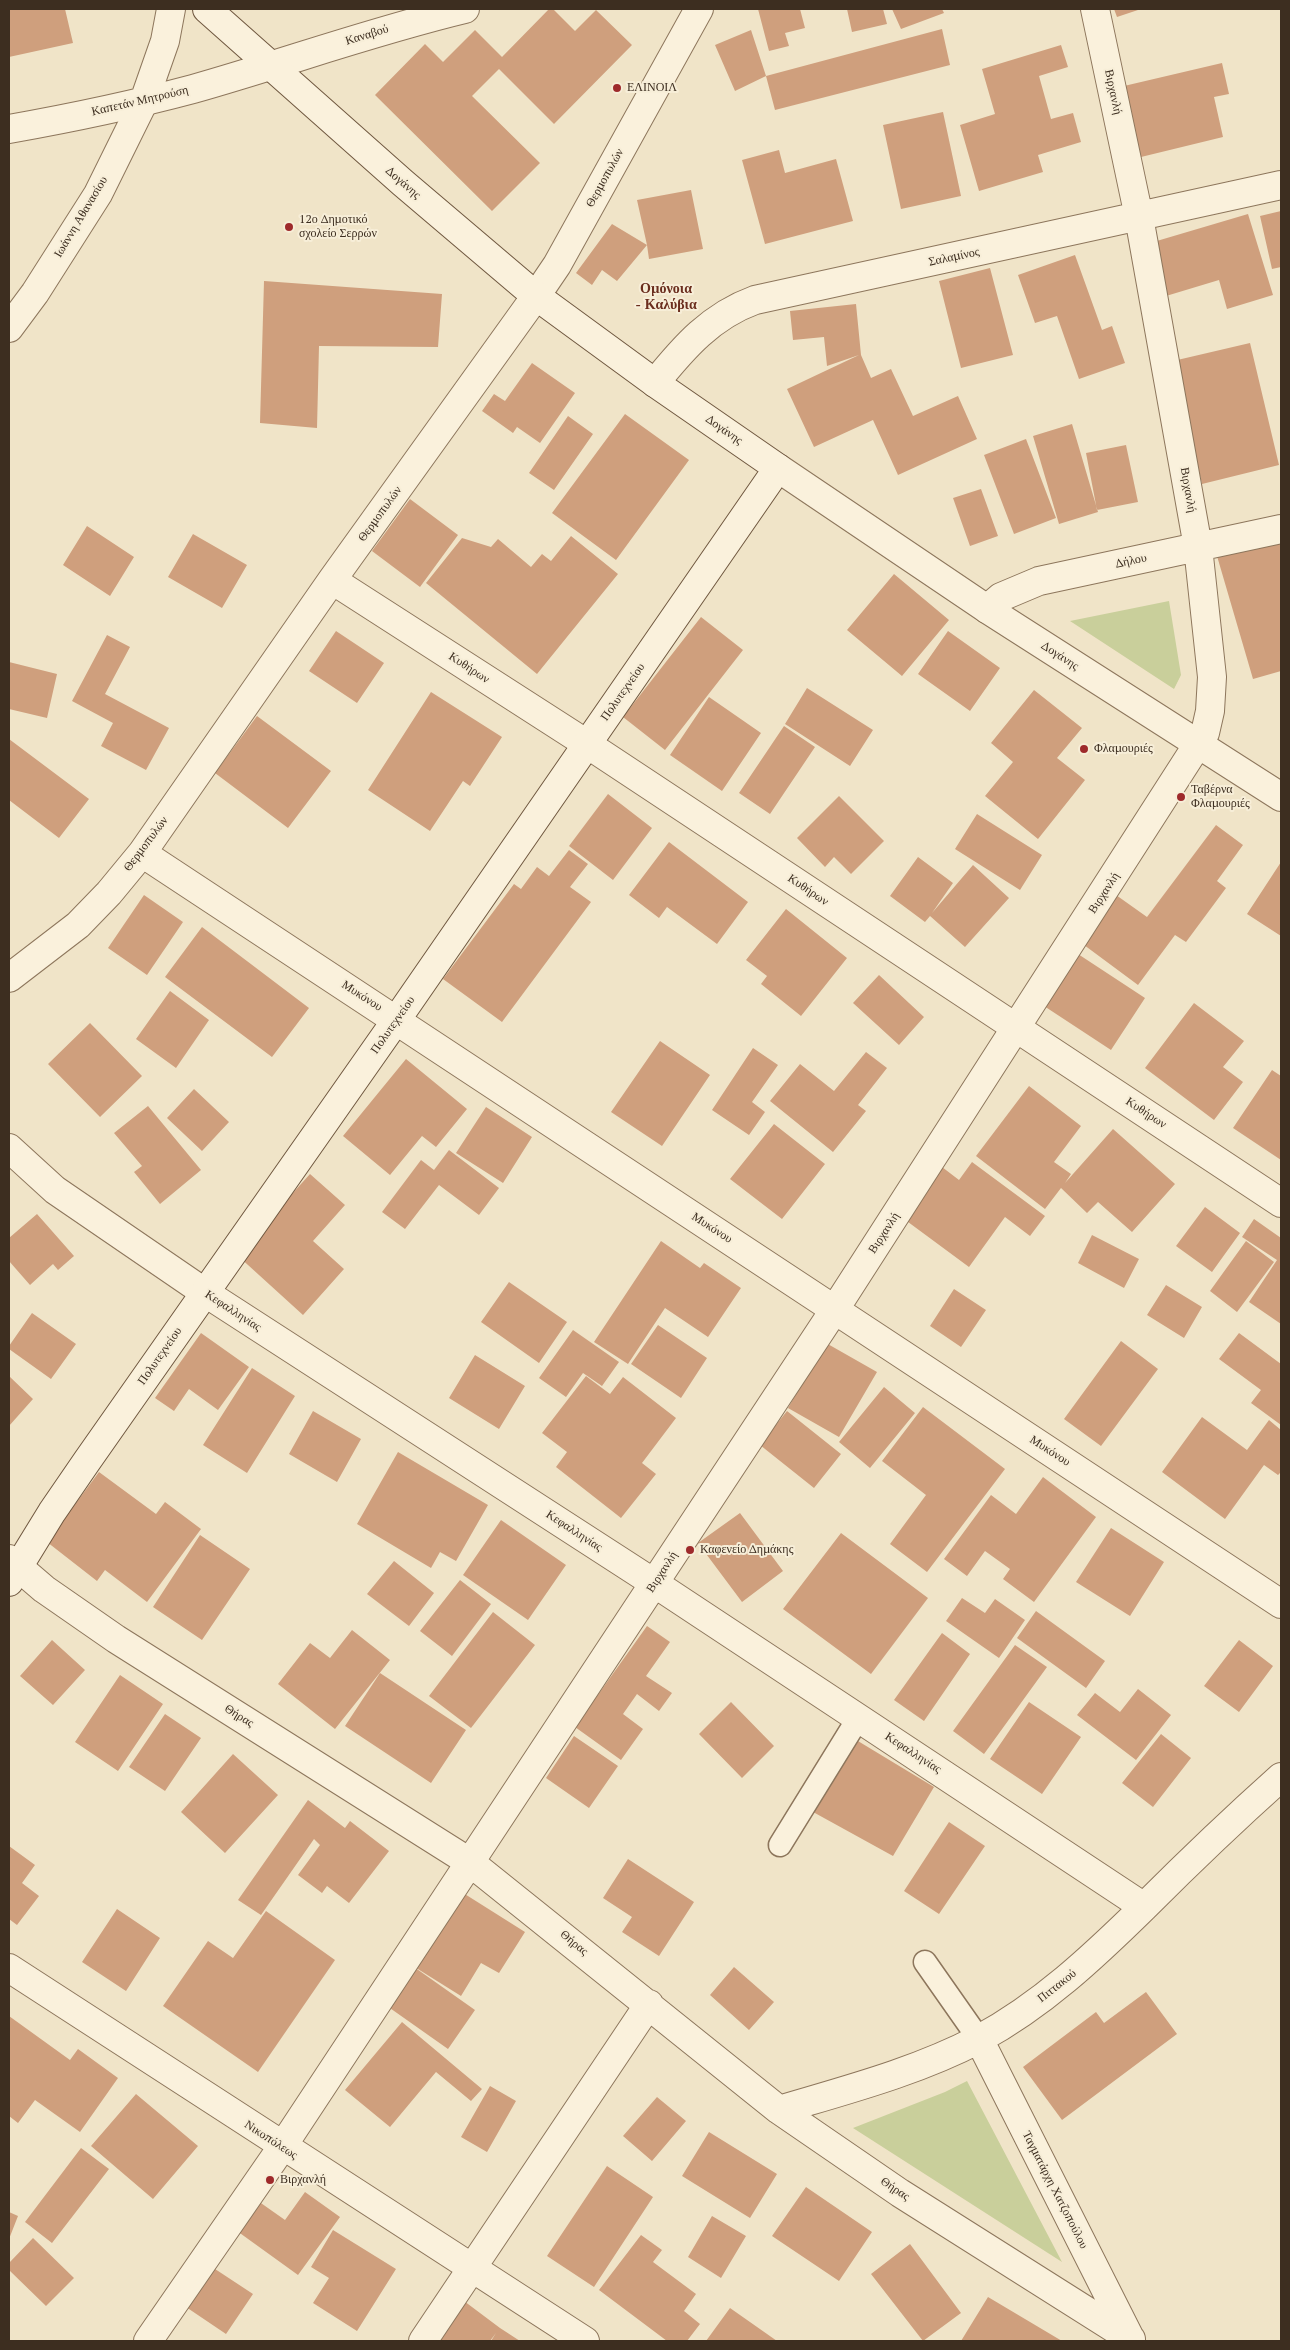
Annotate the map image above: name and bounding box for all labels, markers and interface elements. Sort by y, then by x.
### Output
street label: Καναβού [344,22,390,48]
street label: Βιρχανλή [1101,68,1125,116]
place label: ΕΛΙΝΟΙΛ [627,81,677,95]
marker: ΕΛΙΝΟΙΛ [611,82,623,94]
street label: Καπετάν Μητρούση [90,83,190,119]
street label: Θερμοπυλών [583,146,627,210]
street label: Δογάνης [382,164,424,202]
street label: Ιωάννη Αθανασίου [51,174,111,260]
place label: 12ο Δημοτικό σχολείο Σερρών [299,213,377,241]
marker: 12ο Δημοτικό σχολείο Σερρών [283,221,295,233]
street label: Σαλαμίνος [927,245,981,269]
district label: Ομόνοια - Καλύβια [635,281,697,314]
street label: Δογάνης [703,412,745,448]
street label: Βιρχανλή [1177,466,1199,514]
street label: Θερμοπυλών [355,483,405,545]
street label: Δήλου [1114,551,1148,571]
street label: Δογάνης [1039,639,1081,673]
street label: Κυθήρων [446,649,492,687]
street label: Πολυτεχνείου [598,660,648,724]
place label: Φλαμουριές [1094,742,1153,756]
marker: Φλαμουριές [1078,743,1090,755]
place label: Ταβέρνα Φλαμουριές [1191,783,1250,811]
marker: Ταβέρνα Φλαμουριές [1175,791,1187,803]
street label: Θερμοπυλών [121,814,171,874]
street label: Βιρχανλή [1085,870,1123,916]
street label: Κυθήρων [785,871,831,909]
street label: Μυκόνου [339,977,385,1015]
street label: Πολυτεχνείου [368,993,418,1057]
street label: Κυθήρων [1123,1094,1169,1132]
street label: Μυκόνου [689,1209,735,1247]
street label: Βιρχανλή [865,1210,903,1256]
street label: Κεφαλληνίας [202,1287,264,1335]
street label: Πολυτεχνείου [135,1324,185,1388]
street label: Μυκόνου [1027,1432,1073,1470]
street label: Κεφαλληνίας [543,1507,605,1555]
place label: Καφενείο Δημάκης [700,1543,793,1557]
marker: Καφενείο Δημάκης [684,1544,696,1556]
street label: Βιρχανλή [643,1549,681,1595]
street label: Θήρας [222,1701,256,1731]
street label: Κεφαλληνίας [882,1729,944,1777]
street label: Θήρας [557,1927,591,1959]
street label: Πιττακού [1035,1966,1079,2006]
street label: Νικοπόλεως [242,2117,300,2163]
street label: Ταγματάρχη Χατζοπούλου [1019,2129,1091,2251]
place label: Βιρχανλή [280,2173,326,2187]
marker: Βιρχανλή [264,2174,276,2186]
street label: Θήρας [878,2174,912,2204]

